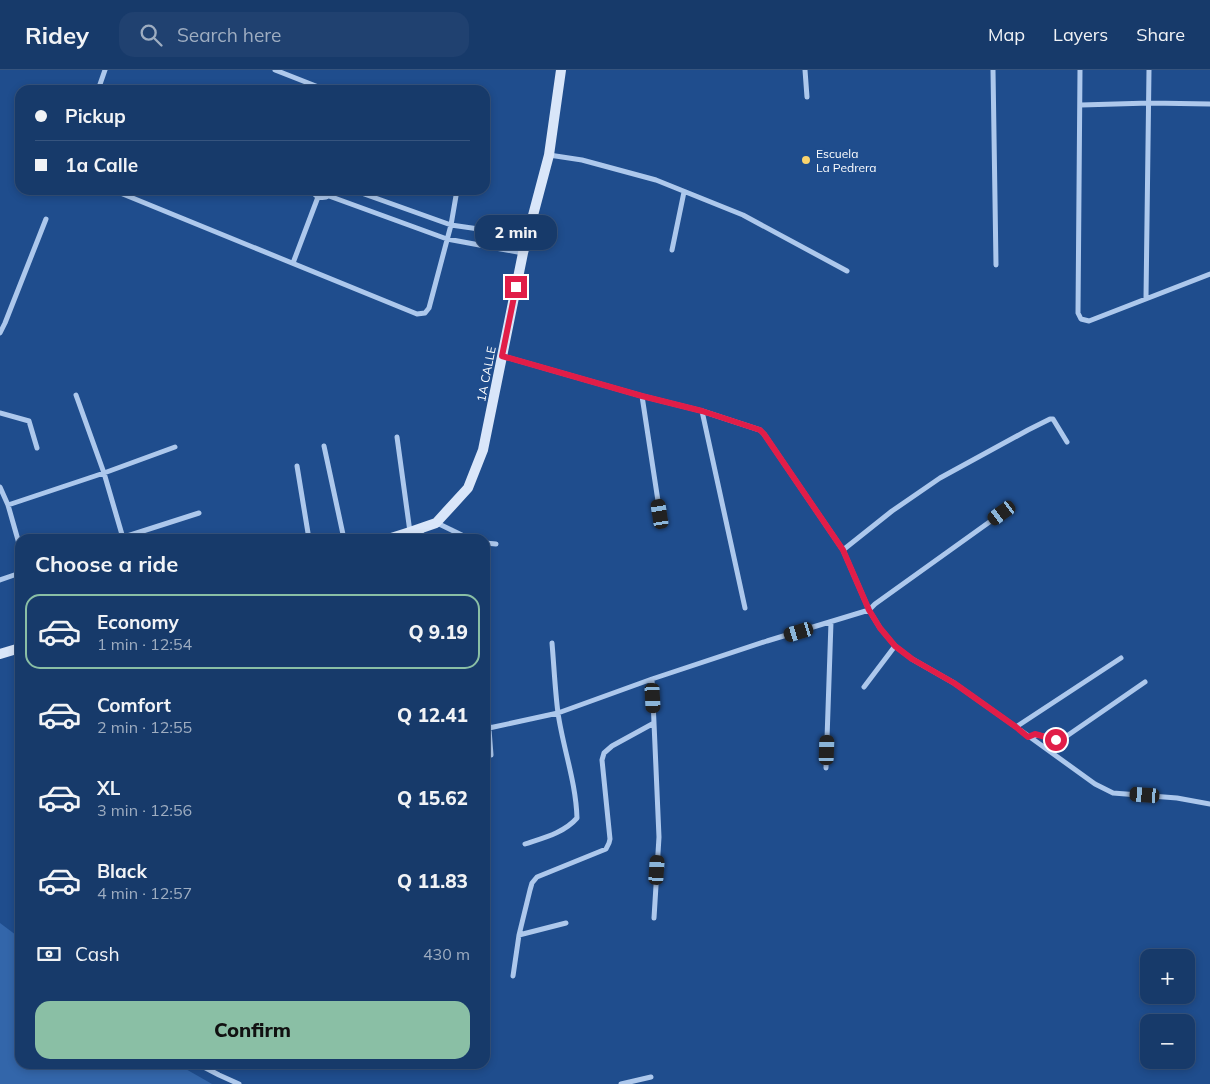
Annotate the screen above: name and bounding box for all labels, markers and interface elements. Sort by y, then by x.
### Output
search box [119,12,469,57]
text: Ridey [25,20,89,50]
icon: search [137,21,165,49]
text: Search here [177,23,281,47]
text: Map [988,23,1025,46]
text: Layers [1053,23,1108,46]
text: Share [1136,23,1185,46]
text: Pickup [65,104,126,128]
place label: Escuela La Pedrera [816,146,876,175]
text: 1a Calle [65,153,138,177]
marker: Escuela La Pedrera [800,154,812,166]
callout: 2 min [475,214,557,250]
text: 2 min [495,222,537,242]
route end [505,276,527,298]
street label: 1A CALLE [473,345,499,403]
car [650,498,669,530]
car [985,498,1018,528]
text: Choose a ride [35,550,178,578]
icon: car [37,609,82,654]
text: Economy [97,610,179,634]
text: Q 9.19 [408,620,468,644]
car [782,620,815,644]
text: 1 min · 12:54 [97,634,192,654]
car [644,683,661,713]
icon: car [37,692,82,737]
text: Comfort [97,693,171,717]
text: Q 12.41 [397,703,468,727]
text: 2 min · 12:55 [97,717,192,737]
route start [1045,729,1067,751]
car [818,735,835,765]
icon: car [37,775,82,820]
text: XL [97,776,120,800]
text: Q 15.62 [397,786,468,810]
car [1129,786,1160,804]
text: 3 min · 12:56 [97,800,192,820]
car [648,855,665,885]
icon: car [37,858,82,903]
text: Black [97,859,147,883]
text: Q 11.83 [397,869,468,893]
text: 4 min · 12:57 [97,883,192,903]
icon: cash [35,940,63,968]
text: Cash [75,942,120,966]
text: 430 m [423,944,470,964]
map controls [1140,949,1195,1069]
button: + [1140,949,1195,1004]
button: Confirm [35,1001,470,1059]
button: − [1140,1014,1195,1069]

